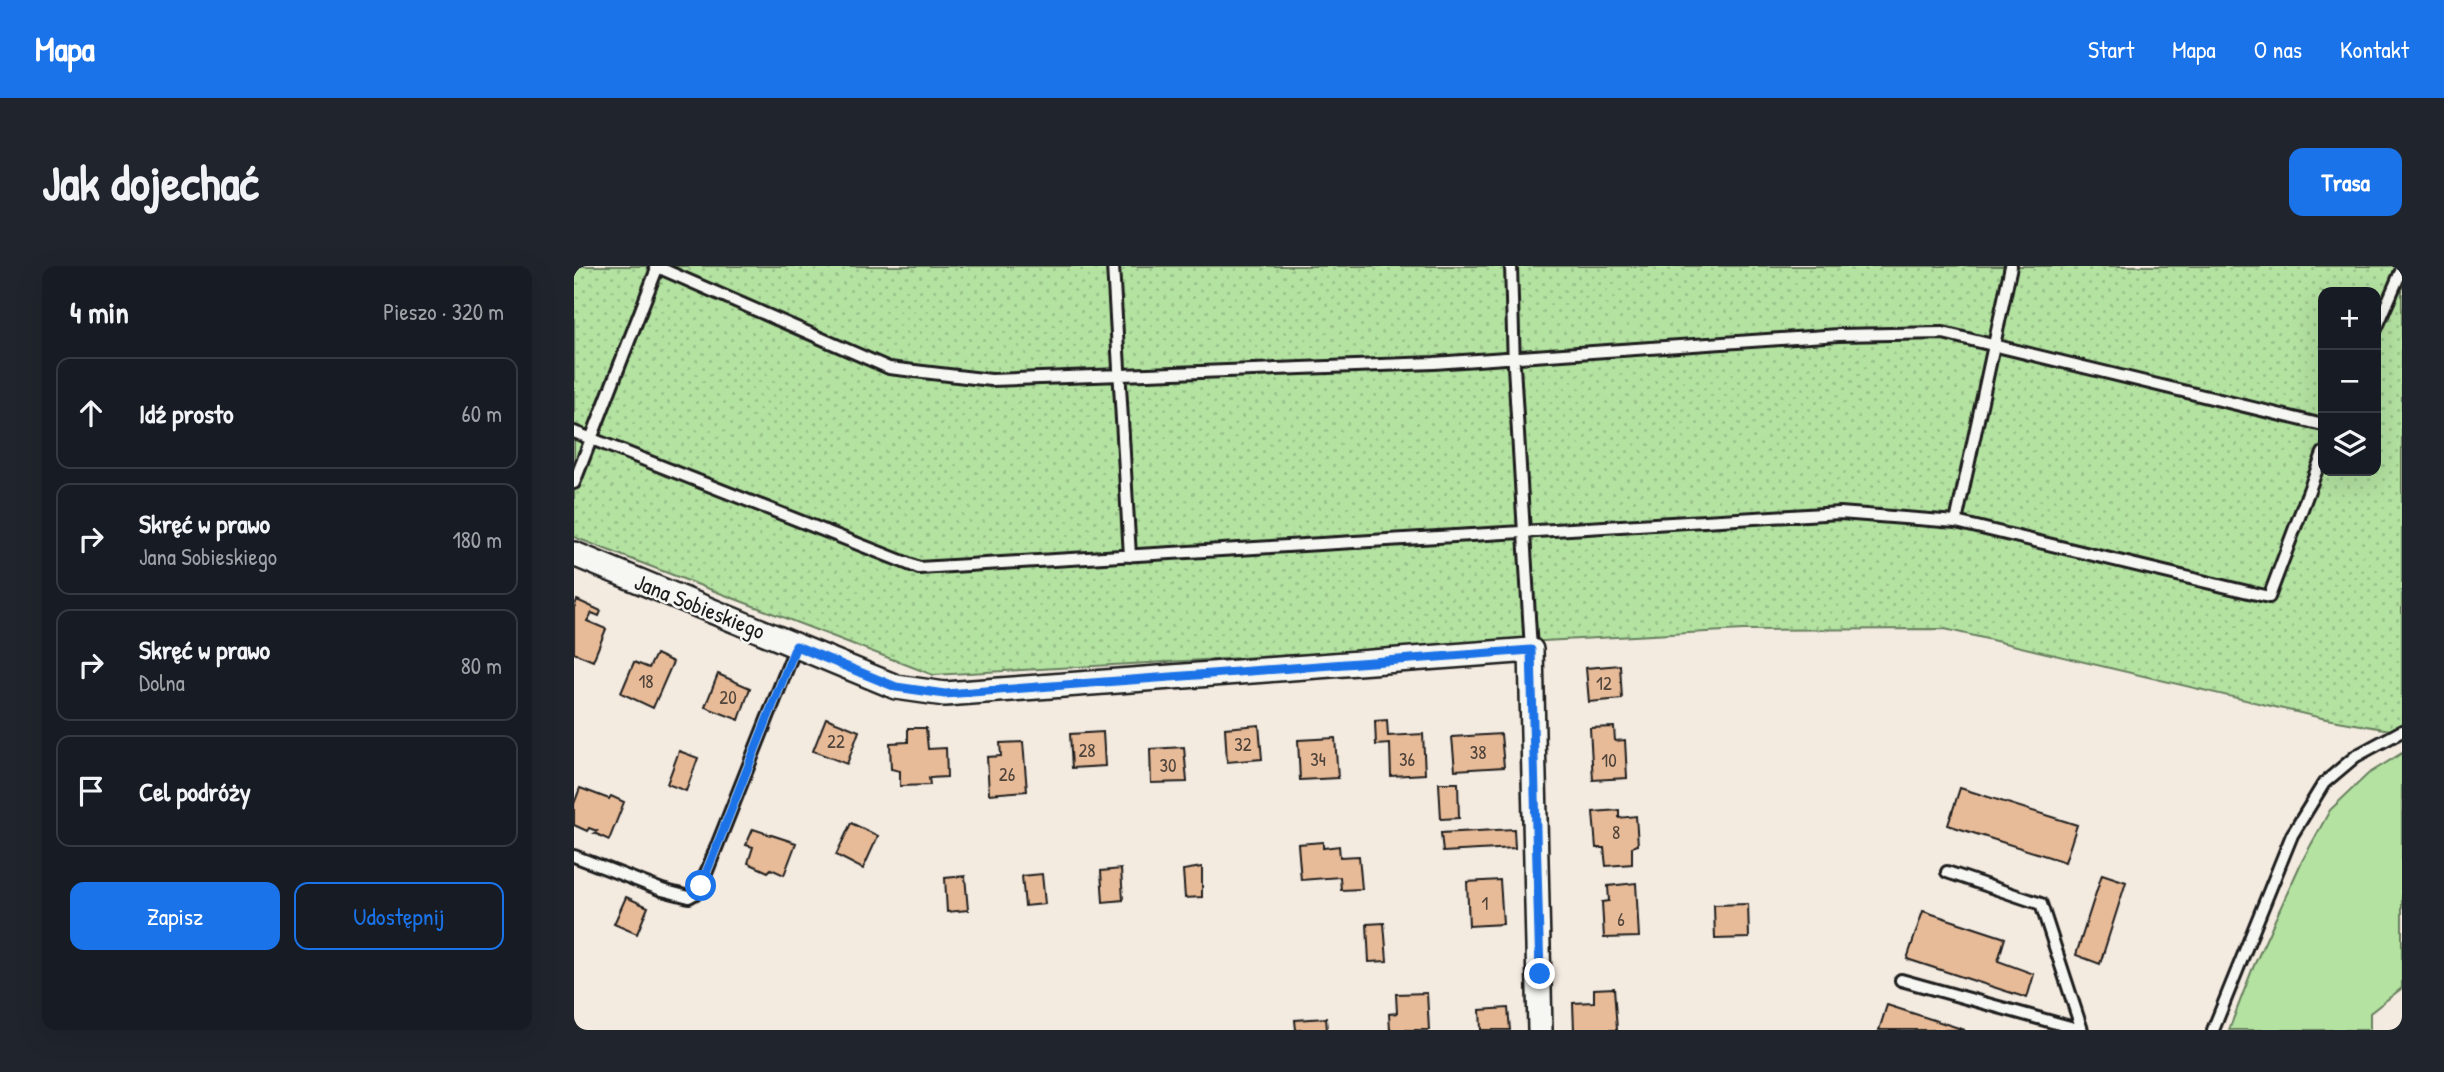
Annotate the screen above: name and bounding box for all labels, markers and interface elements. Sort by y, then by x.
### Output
text: Mapa [35,27,95,71]
text: Start [2088,33,2134,65]
text: Mapa [2172,33,2216,65]
text: O nas [2254,33,2302,65]
text: Kontakt [2340,33,2409,65]
button: Trasa [2289,148,2402,216]
text: Jak dojechać [42,149,259,215]
map controls [2318,287,2381,476]
button: + [2318,287,2381,350]
text: 4 min [70,292,129,332]
text: Pieszo · 320 m [383,296,504,327]
button: − [2318,350,2381,413]
icon: ahead [72,394,110,432]
text: Idź prosto [139,396,233,431]
text: 60 m [462,398,502,429]
button: layers [2318,413,2381,476]
text: Skręć w prawo [139,506,270,541]
icon: right [72,520,110,558]
text: 180 m [452,524,502,555]
text: Jana Sobieskiego [139,541,277,572]
street label: Jana Sobieskiego [630,566,770,646]
text: Skręć w prawo [139,632,270,667]
icon: right [72,646,110,684]
text: 80 m [461,650,502,681]
text: Dolna [139,667,185,698]
house number: 18 [638,668,654,694]
house number: 12 [1596,670,1612,696]
house number: 20 [719,684,737,710]
house number: 22 [827,728,845,754]
house number: 32 [1234,731,1252,757]
house number: 28 [1078,737,1096,763]
house number: 38 [1470,739,1486,765]
house number: 34 [1310,746,1326,772]
house number: 36 [1399,746,1415,772]
house number: 10 [1601,747,1617,773]
house number: 30 [1159,752,1177,778]
house number: 26 [999,761,1015,787]
icon: arrive [72,772,110,810]
text: Cel podróży [139,774,251,809]
house number: 8 [1612,819,1620,845]
route start [685,870,716,901]
button: Zapisz [70,882,280,950]
button: Udostępnij [294,882,504,950]
house number: 1 [1482,890,1489,916]
house number: 6 [1617,906,1625,932]
route end [1524,958,1555,989]

